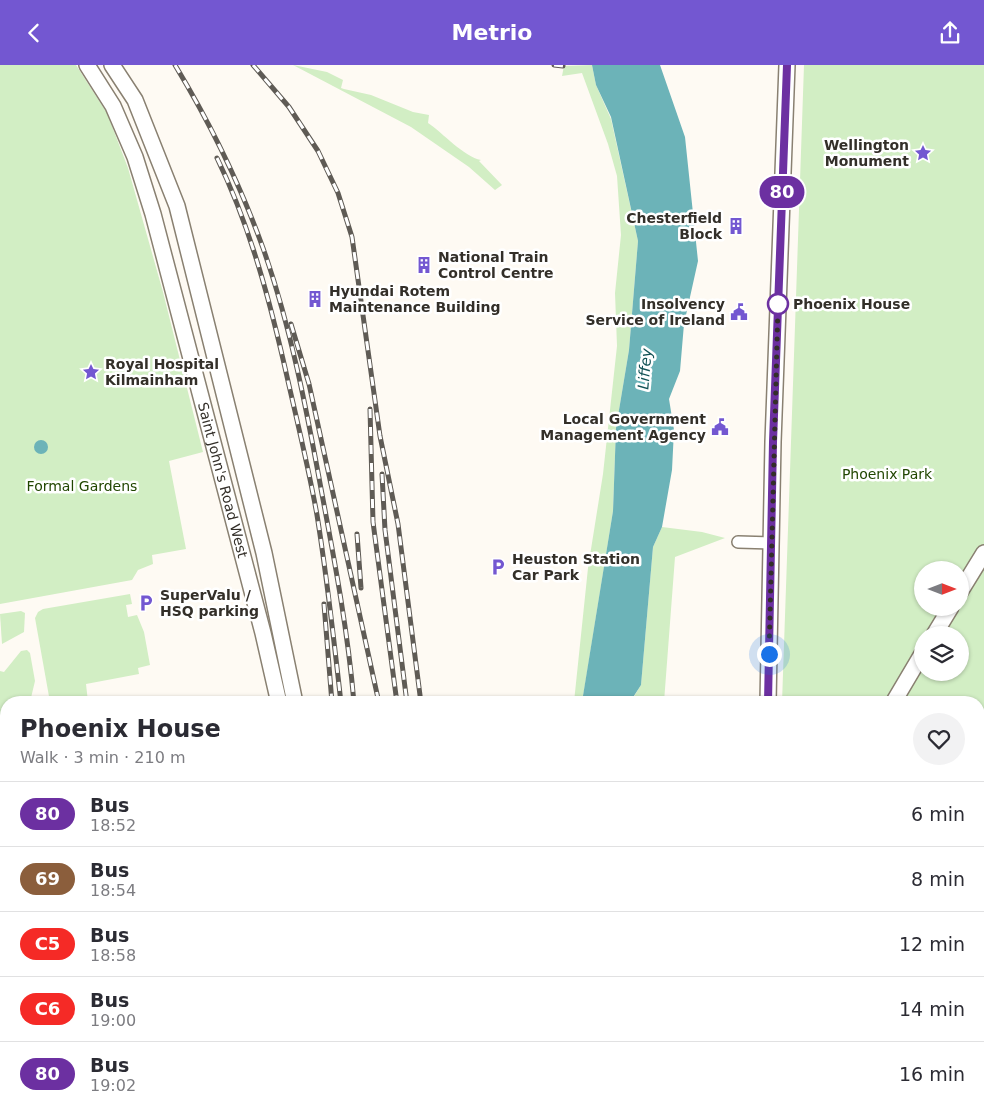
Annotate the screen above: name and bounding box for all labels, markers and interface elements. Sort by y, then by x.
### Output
icon: back [20,19,48,47]
icon: share [936,19,964,47]
text: Metrio [452,20,532,45]
place label: Wellington Monument [824,137,909,169]
place icon: Wellington Monument [913,143,933,163]
line badge: 80 [760,176,804,208]
text: 80 [769,181,795,202]
place label: Chesterfield Block [626,210,723,242]
building icon: Chesterfield Block [726,216,746,236]
place label: National Train Control Centre [438,249,554,281]
building icon: National Train Control Centre [414,255,434,275]
place label: Hyundai Rotem Maintenance Building [329,283,500,315]
building icon: Hyundai Rotem Maintenance Building [305,289,325,309]
marker: Phoenix House [767,293,789,315]
place label: Insolvency Service of Ireland [585,296,725,328]
place label: Phoenix House [793,296,910,312]
public building icon: Insolvency Service of Ireland [729,302,749,322]
water label: Liffey [634,346,656,390]
place label: Royal Hospital Kilmainham [105,356,219,388]
place icon: Royal Hospital Kilmainham [81,362,101,382]
street label: Saint John's Road West [195,401,251,560]
place label: Local Government Management Agency [540,411,706,443]
public building icon: Local Government Management Agency [710,417,730,437]
park label: Phoenix Park [842,466,933,482]
park label: Formal Gardens [27,478,137,494]
place label: Heuston Station Car Park [512,551,640,583]
parking icon: Heuston Station Car Park [488,557,508,577]
north arrow [914,561,969,616]
map controls [914,561,969,681]
place label: SuperValu / HSQ parking [160,587,259,619]
parking icon: SuperValu / HSQ parking [136,593,156,613]
button: layers [914,626,969,681]
your location [757,642,782,667]
button: heart [913,713,965,765]
text: Phoenix House [20,715,221,743]
text: Walk · 3 min · 210 m [20,748,185,767]
text: Bus [90,794,129,816]
text: 80 [35,803,60,824]
text: 6 min [911,803,965,825]
text: 18:52 [90,816,136,835]
text: Bus [90,859,129,881]
text: 69 [35,868,60,889]
text: 8 min [911,868,965,890]
text: 18:54 [90,881,136,900]
text: Bus [90,924,129,946]
text: C5 [35,933,60,954]
text: 12 min [899,933,965,955]
text: 18:58 [90,946,136,965]
text: Bus [90,989,129,1011]
text: C6 [35,998,60,1019]
text: 14 min [899,998,965,1020]
text: 19:00 [90,1011,136,1030]
text: Bus [90,1054,129,1076]
text: 80 [35,1063,60,1084]
text: 16 min [899,1063,965,1085]
text: 19:02 [90,1076,136,1095]

